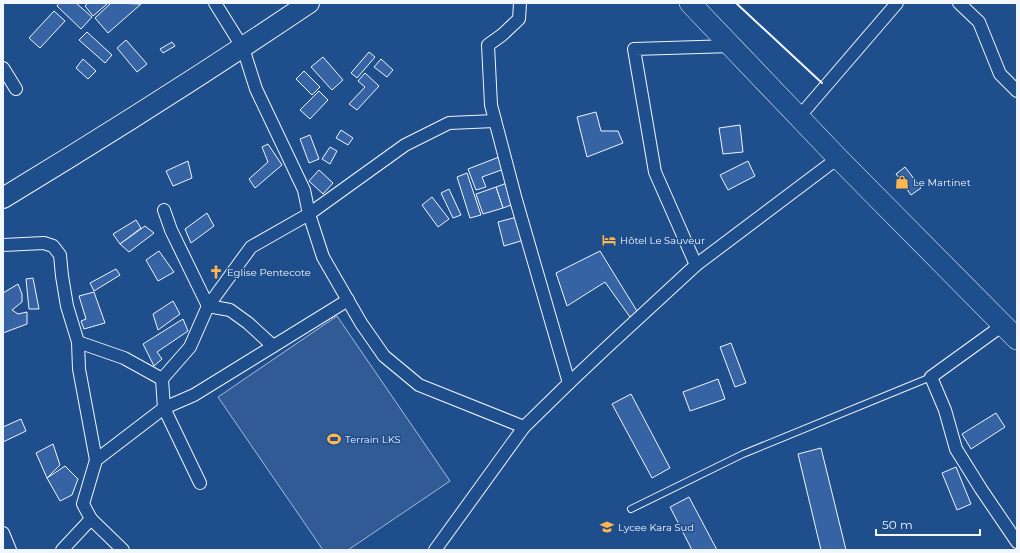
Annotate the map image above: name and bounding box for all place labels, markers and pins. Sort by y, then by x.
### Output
shop icon: Le Martinet [894,174,910,190]
place label: Le Martinet [913,176,971,189]
hotel icon: Hôtel Le Sauveur [601,232,617,248]
place label: Hôtel Le Sauveur [620,234,705,247]
church icon: Eglise Pentecote [208,264,224,280]
place label: Eglise Pentecote [227,266,311,279]
sports icon: Terrain LKS [326,431,342,447]
place label: Terrain LKS [345,433,401,446]
school or university icon: Lycee Kara Sud [599,519,615,535]
place label: Lycee Kara Sud [618,521,694,534]

